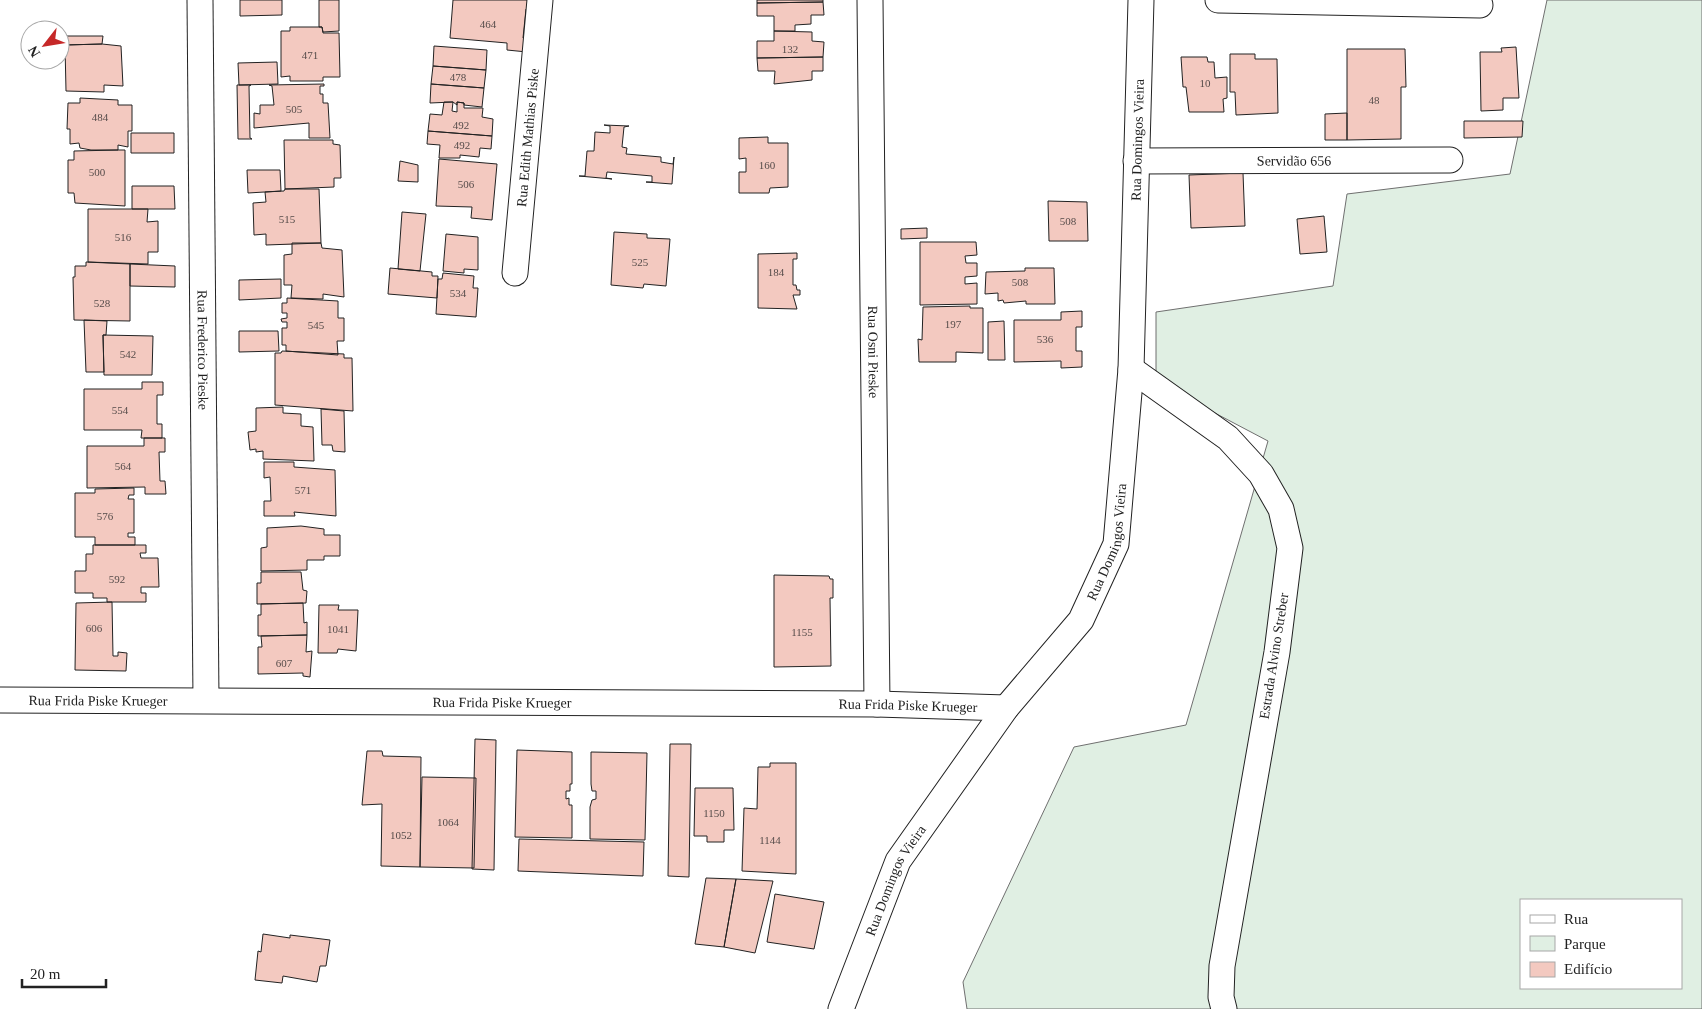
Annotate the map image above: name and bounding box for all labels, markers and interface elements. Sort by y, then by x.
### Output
house number: 464 [480,18,497,30]
north arrow [20,20,70,70]
text: N [25,43,43,60]
house number: 132 [782,43,798,55]
house number: 471 [302,49,318,61]
street label: Rua Edith Mathias Piske [514,68,541,207]
house number: 478 [450,71,467,83]
house number: 10 [1200,77,1211,89]
street label: Rua Domingos Vieira [1128,78,1146,201]
house number: 48 [1369,94,1380,106]
house number: 505 [286,103,303,115]
house number: 484 [92,111,109,123]
house number: 492 [453,119,469,131]
house number: 492 [454,139,470,151]
street label: Servidão 656 [1257,153,1331,168]
house number: 160 [759,159,776,171]
house number: 500 [89,166,106,178]
house number: 506 [458,178,475,190]
house number: 515 [279,213,296,225]
house number: 508 [1060,215,1077,227]
house number: 516 [115,231,132,243]
house number: 525 [632,256,649,268]
house number: 184 [768,266,785,278]
house number: 508 [1012,276,1029,288]
house number: 534 [450,287,467,299]
street label: Rua Frederico Pieske [195,290,211,410]
house number: 528 [94,297,111,309]
street label: Rua Osni Pieske [866,306,881,398]
house number: 197 [945,318,962,330]
house number: 545 [308,319,325,331]
house number: 536 [1037,333,1054,345]
house number: 542 [120,348,136,360]
house number: 554 [112,404,129,416]
house number: 564 [115,460,132,472]
street label: Rua Domingos Vieira [1084,482,1129,603]
house number: 571 [295,484,311,496]
house number: 576 [97,510,114,522]
house number: 592 [109,573,125,585]
street label: Estrada Alvino Streber [1257,592,1291,720]
house number: 606 [86,622,103,634]
house number: 1041 [327,623,349,635]
house number: 1155 [791,626,813,638]
house number: 607 [276,657,293,669]
street label: Rua Frida Piske Krueger [29,693,168,708]
street label: Rua Frida Piske Krueger [433,694,572,710]
street label: Rua Frida Piske Krueger [839,696,978,715]
house number: 1150 [703,807,725,819]
house number: 1064 [437,816,460,828]
street label: Rua Domingos Vieira [862,821,929,938]
house number: 1052 [390,829,412,841]
house number: 1144 [759,834,781,846]
legend [1520,899,1682,989]
text: Rua [1564,911,1589,927]
text: Parque [1564,936,1606,952]
scale bar [22,956,106,988]
text: Edifício [1564,961,1612,977]
text: 20 m [30,966,61,982]

